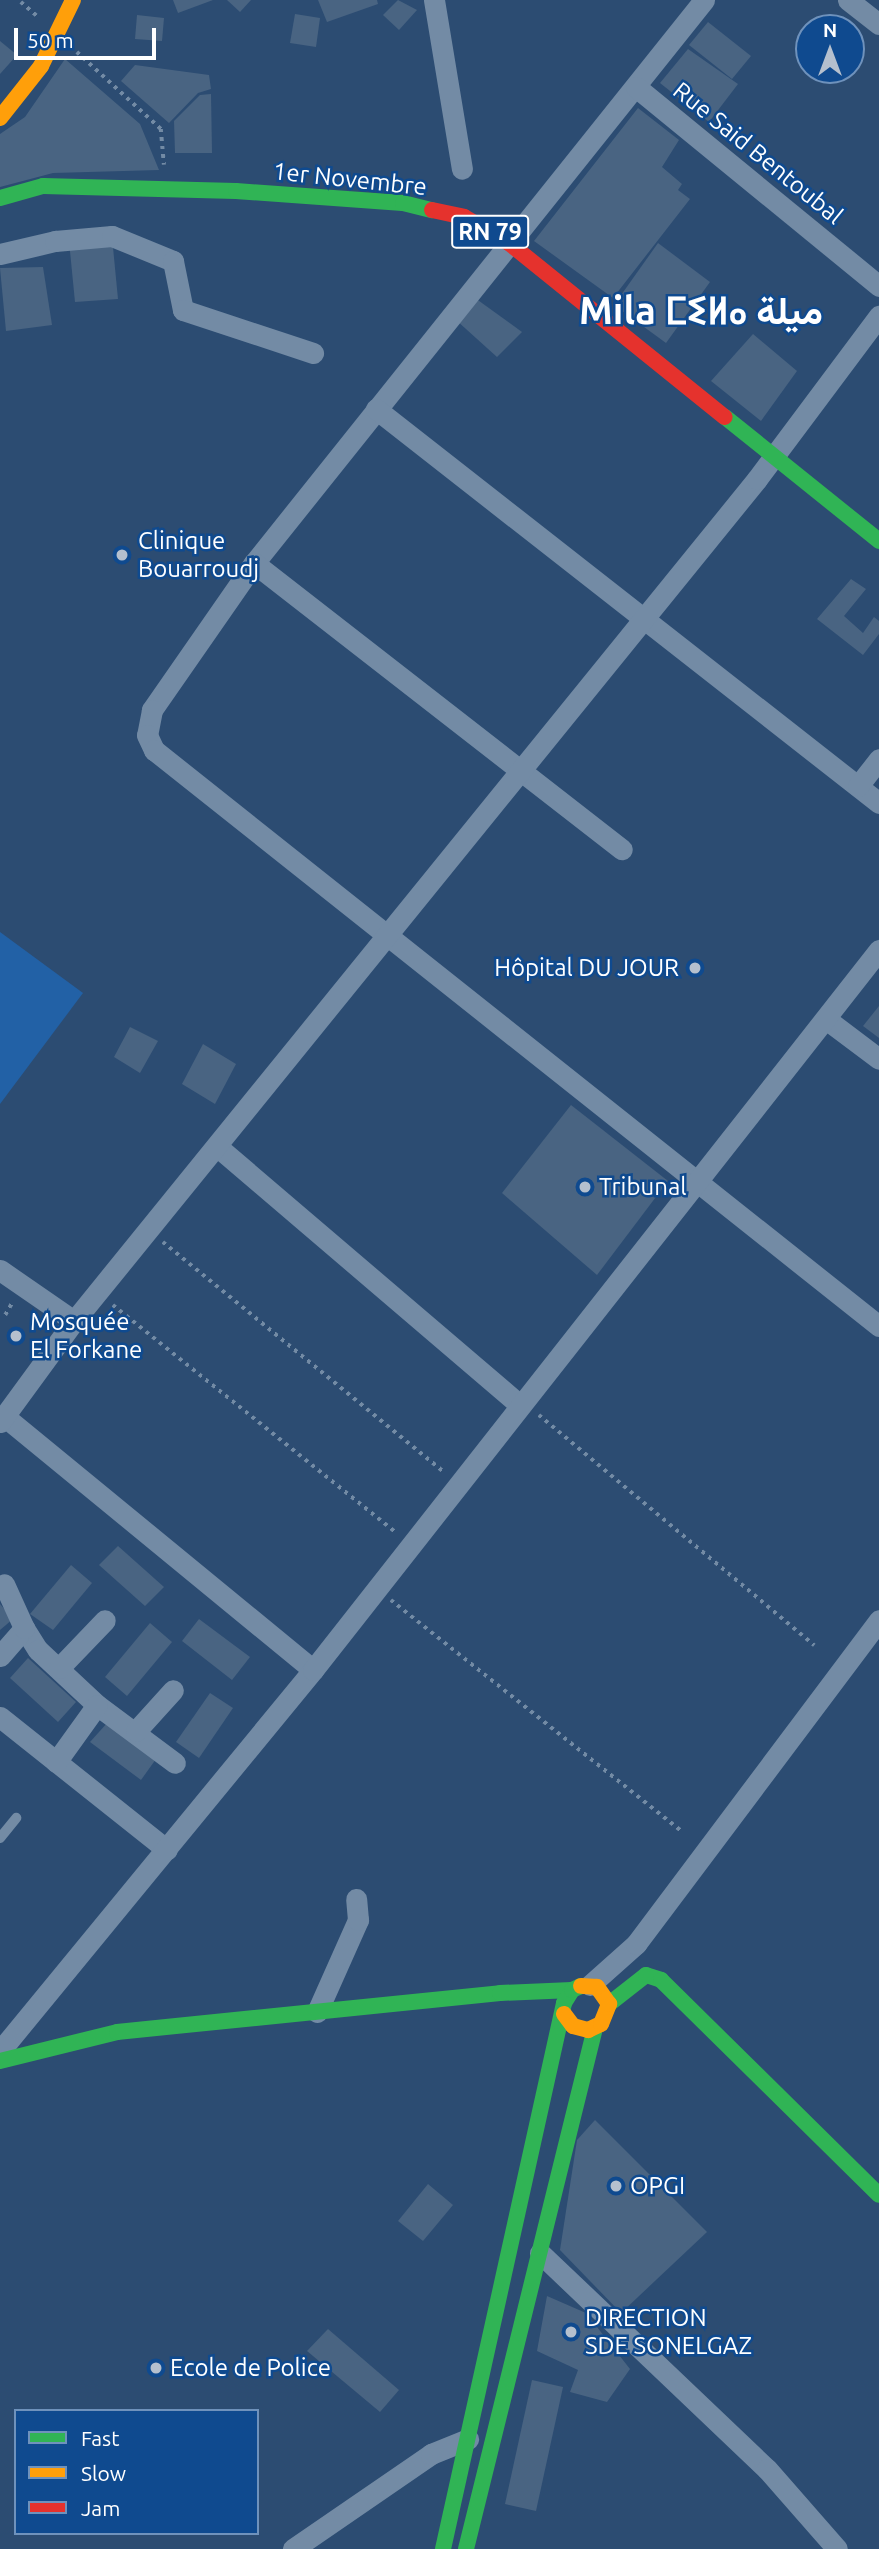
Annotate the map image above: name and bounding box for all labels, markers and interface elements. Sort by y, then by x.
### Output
scale bar [18,14,159,58]
north arrow [795,14,865,84]
text: N [823,19,837,41]
text: 50 m [27,28,74,52]
street label: Rue Said Bentoubal [667,76,849,230]
street label: 1er Novembre [272,157,428,201]
road number: RN 79 [450,213,530,252]
district label: Mila ⵎⵉⵍⴰ ميلة [579,288,823,334]
place label: Clinique Bouarroudj [138,527,259,583]
marker: Clinique Bouarroudj [112,545,132,565]
place label: Hôpital DU JOUR [494,954,679,982]
marker: Hôpital DU JOUR [685,958,705,978]
place label: Tribunal [599,1173,687,1201]
marker: Tribunal [577,1179,593,1195]
place label: Mosquée El Forkane [30,1308,142,1364]
marker: Mosquée El Forkane [8,1328,24,1344]
place label: OPGI [630,2172,685,2200]
marker: OPGI [608,2178,624,2194]
place label: DIRECTION SDE SONELGAZ [585,2304,752,2360]
marker: DIRECTION SDE SONELGAZ [563,2324,579,2340]
place label: Ecole de Police [170,2354,331,2382]
marker: Ecole de Police [148,2360,164,2376]
legend [14,2409,259,2535]
text: Fast [81,2426,119,2450]
text: Slow [81,2461,126,2485]
text: Jam [81,2496,120,2520]

